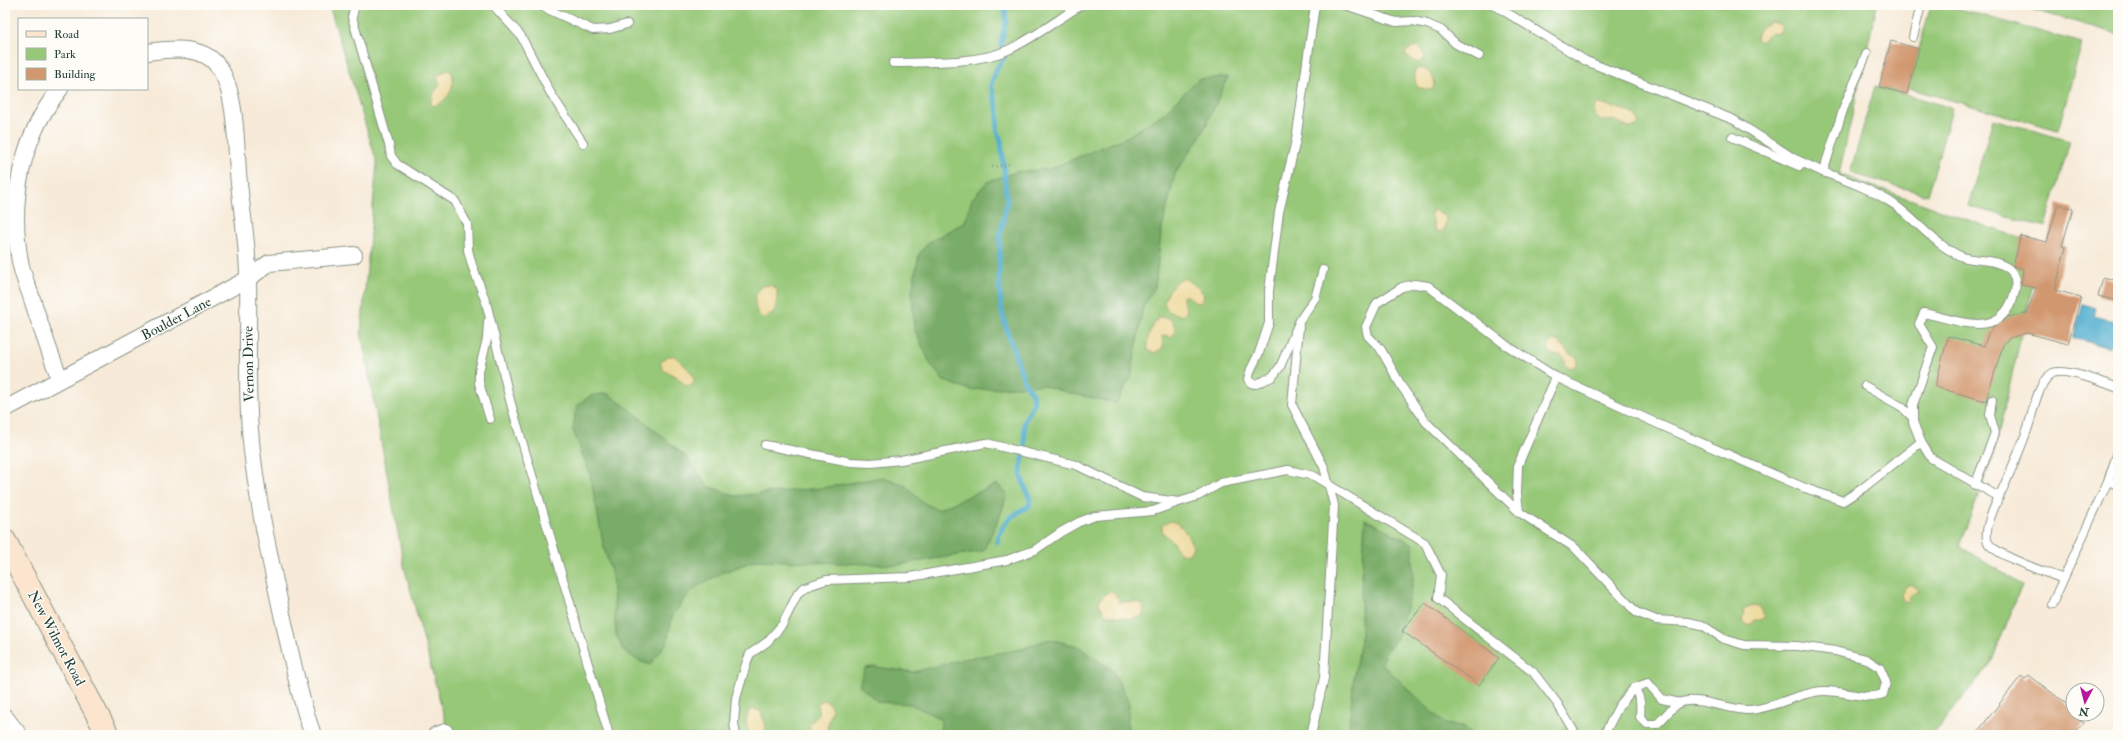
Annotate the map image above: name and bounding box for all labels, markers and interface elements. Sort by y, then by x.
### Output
legend [18,18,148,90]
text: Road [54,27,79,42]
text: Park [54,47,76,62]
text: Building [54,67,97,82]
street label: Boulder Lane [138,293,214,344]
street label: Vernon Drive [239,326,258,402]
street label: New Wilmot Road [24,588,89,689]
north arrow [2065,682,2105,722]
text: N [2077,704,2091,719]

